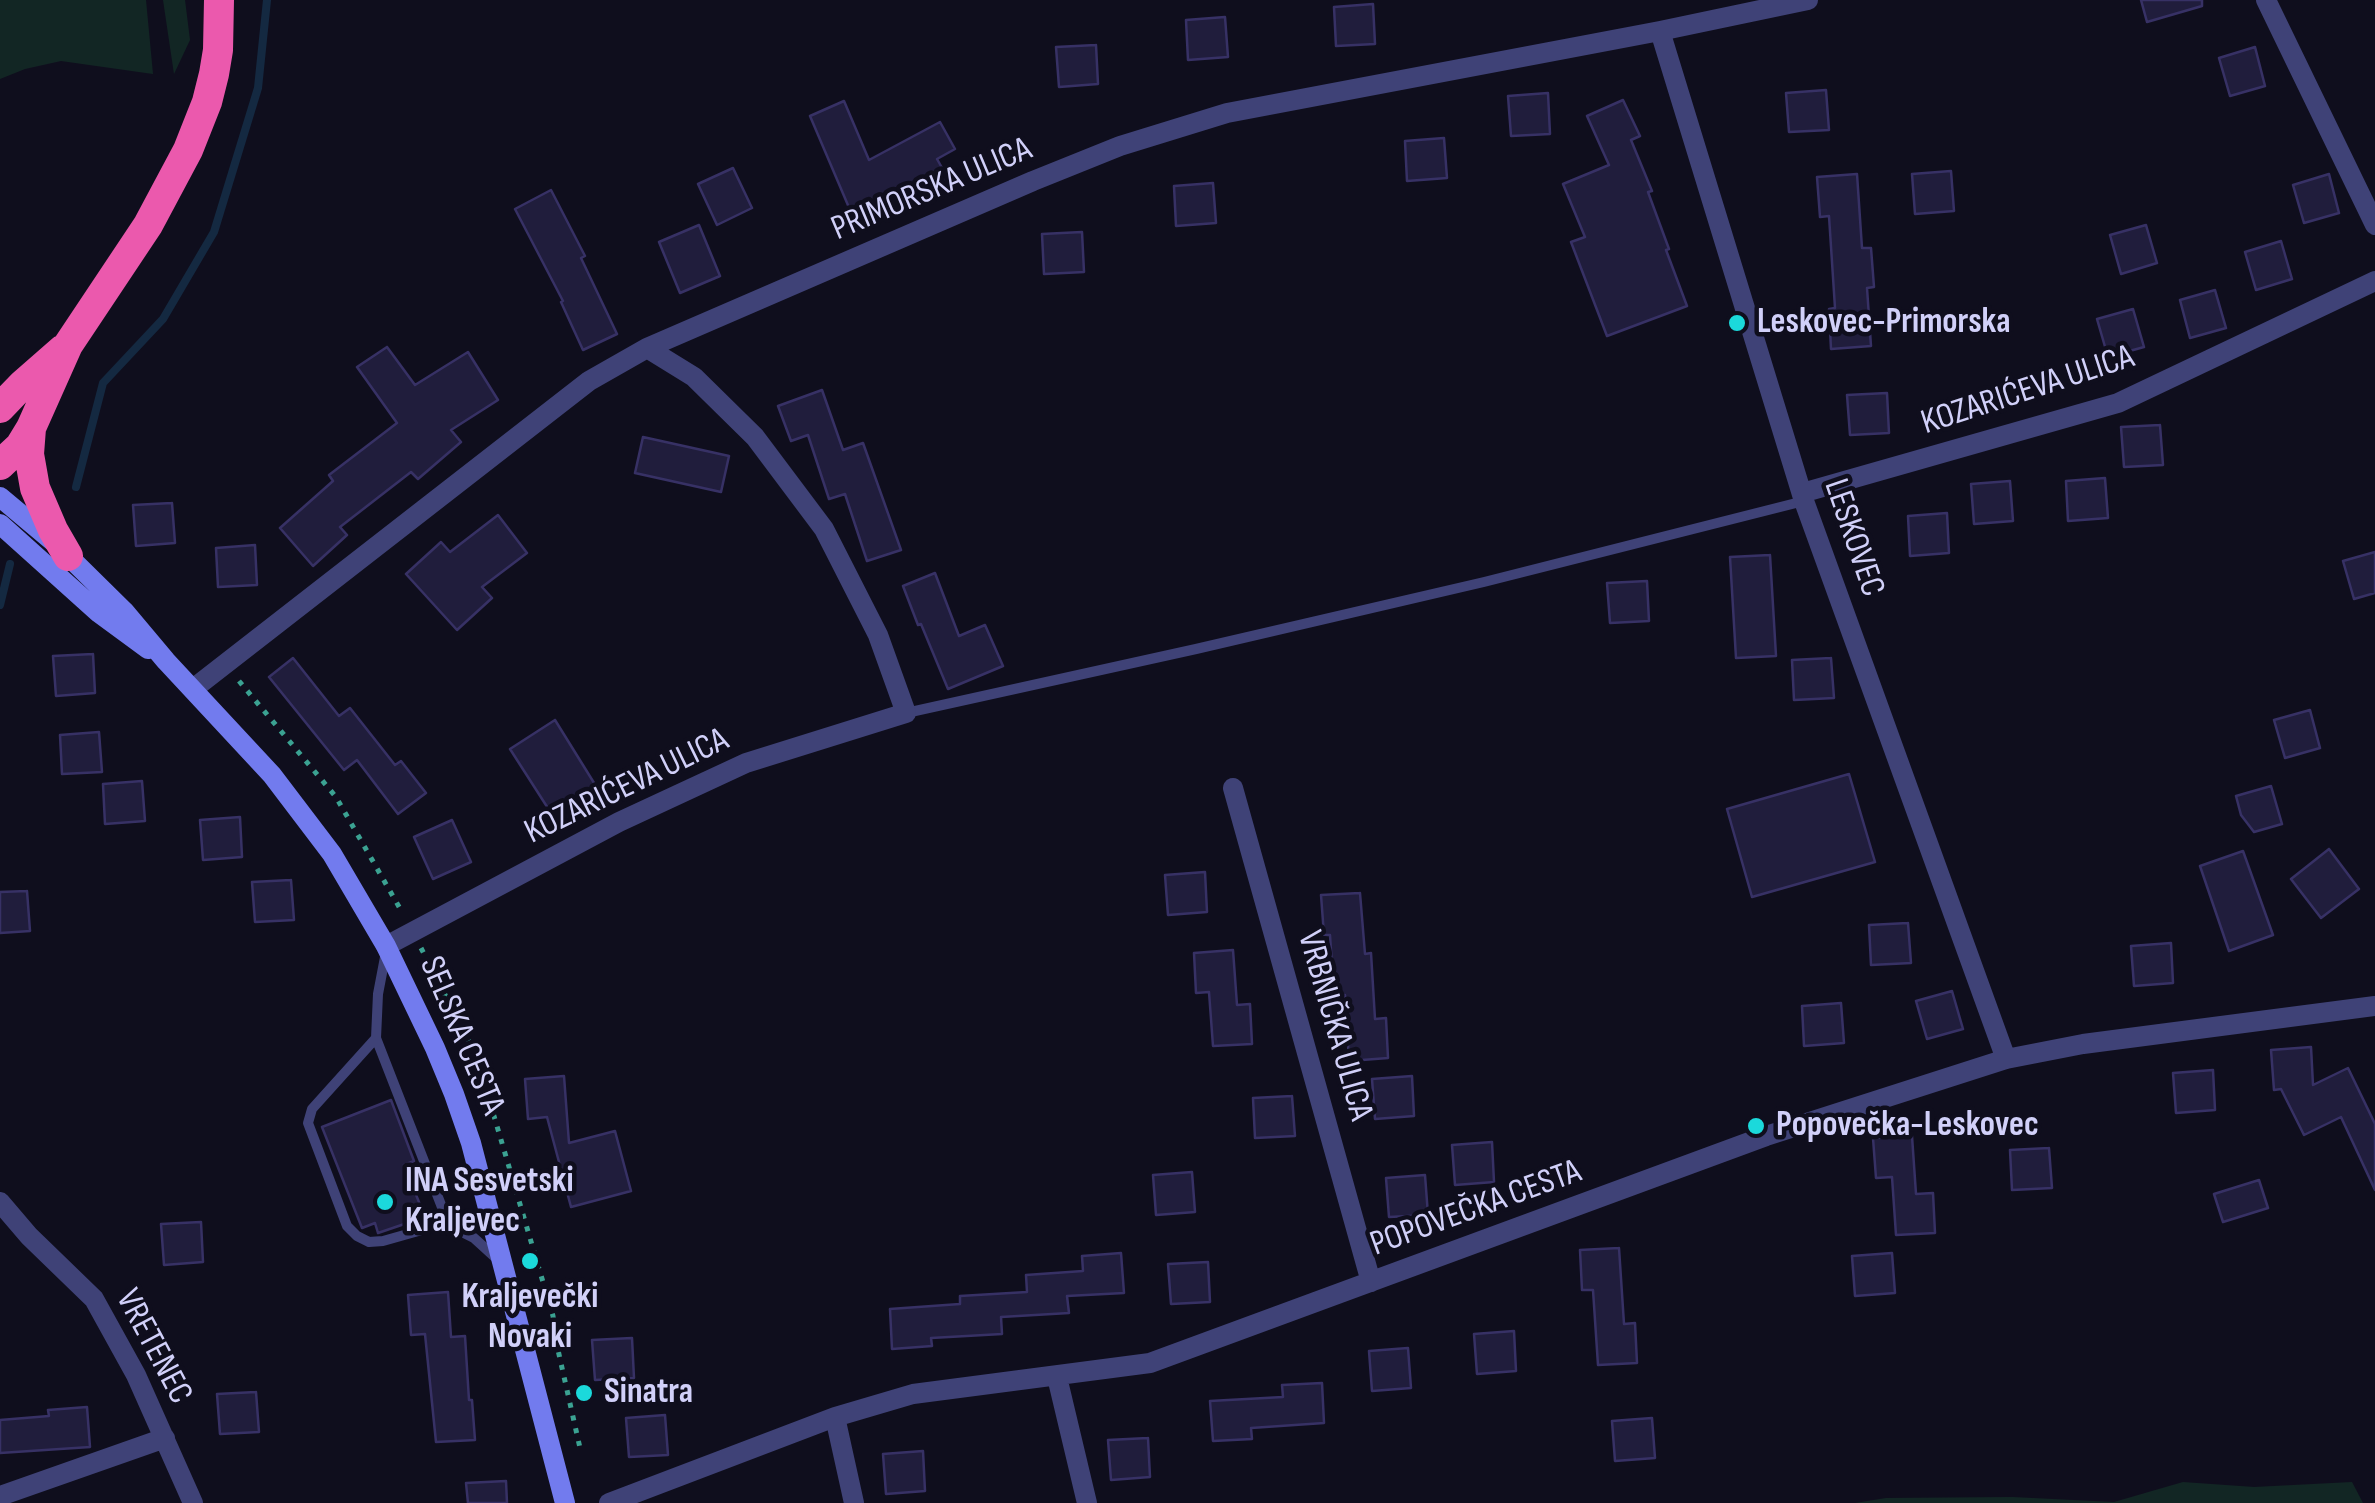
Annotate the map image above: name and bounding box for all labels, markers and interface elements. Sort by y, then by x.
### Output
street label: PRIMORSKA ULICA [826,129,1038,251]
place label: Leskovec-Primorska [1757,302,2011,344]
marker: Leskovec-Primorska [1726,312,1748,334]
street label: KOZARIĆEVA ULICA [1916,337,2140,445]
street label: LESKOVEC [1813,474,1893,602]
street label: KOZARIĆEVA ULICA [518,720,736,854]
street label: VRBNIČKA ULICA [1287,926,1381,1126]
street label: SELSKA CESTA [409,951,513,1121]
place label: Popovečka-Leskovec [1776,1105,2039,1147]
marker: Popovečka-Leskovec [1745,1115,1767,1137]
street label: POPOVEČKA CESTA [1365,1151,1587,1267]
place label: INA Sesvetski Kraljevec [405,1161,574,1243]
marker: INA Sesvetski Kraljevec [374,1191,396,1213]
marker: Kraljevečki Novaki [519,1250,541,1272]
place label: Kraljevečki Novaki [462,1277,598,1359]
street label: VRETENEC [105,1283,201,1411]
place label: Sinatra [604,1372,693,1414]
marker: Sinatra [573,1382,595,1404]

